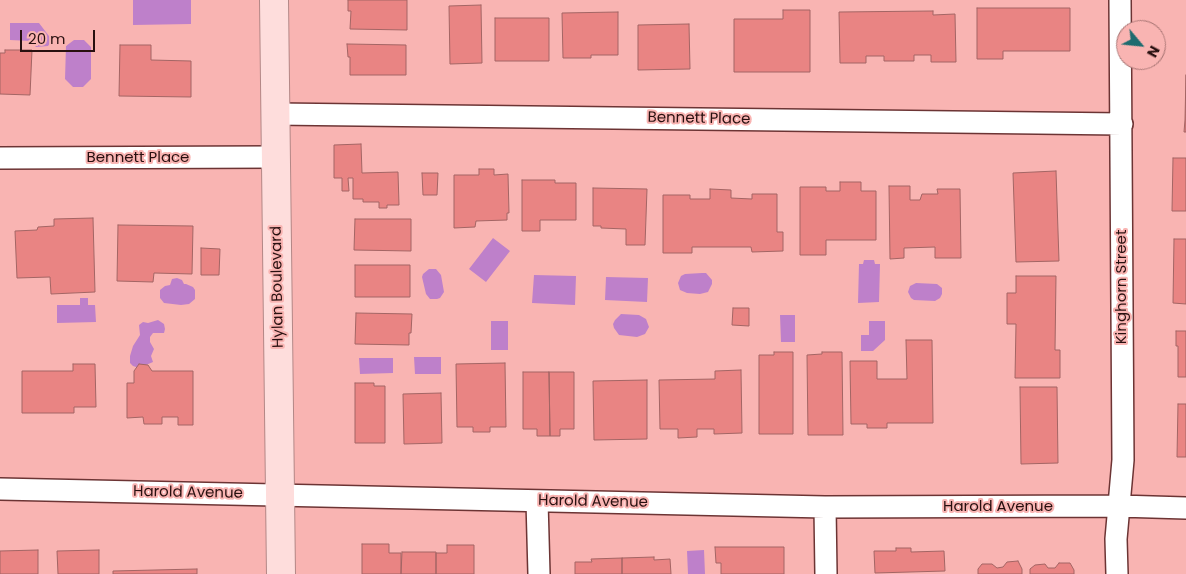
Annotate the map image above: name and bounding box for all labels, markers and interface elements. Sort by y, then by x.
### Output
scale bar [22,20,98,52]
north arrow [1116,20,1166,70]
text: 20 m [28,28,66,49]
text: N [1142,42,1165,61]
street label: Bennett Place [647,109,751,129]
street label: Bennett Place [87,149,189,167]
street label: Hylan Boulevard [268,226,288,348]
street label: Kinghorn Street [1113,230,1131,344]
street label: Harold Avenue [133,483,243,503]
street label: Harold Avenue [538,492,648,512]
street label: Harold Avenue [943,498,1053,516]

